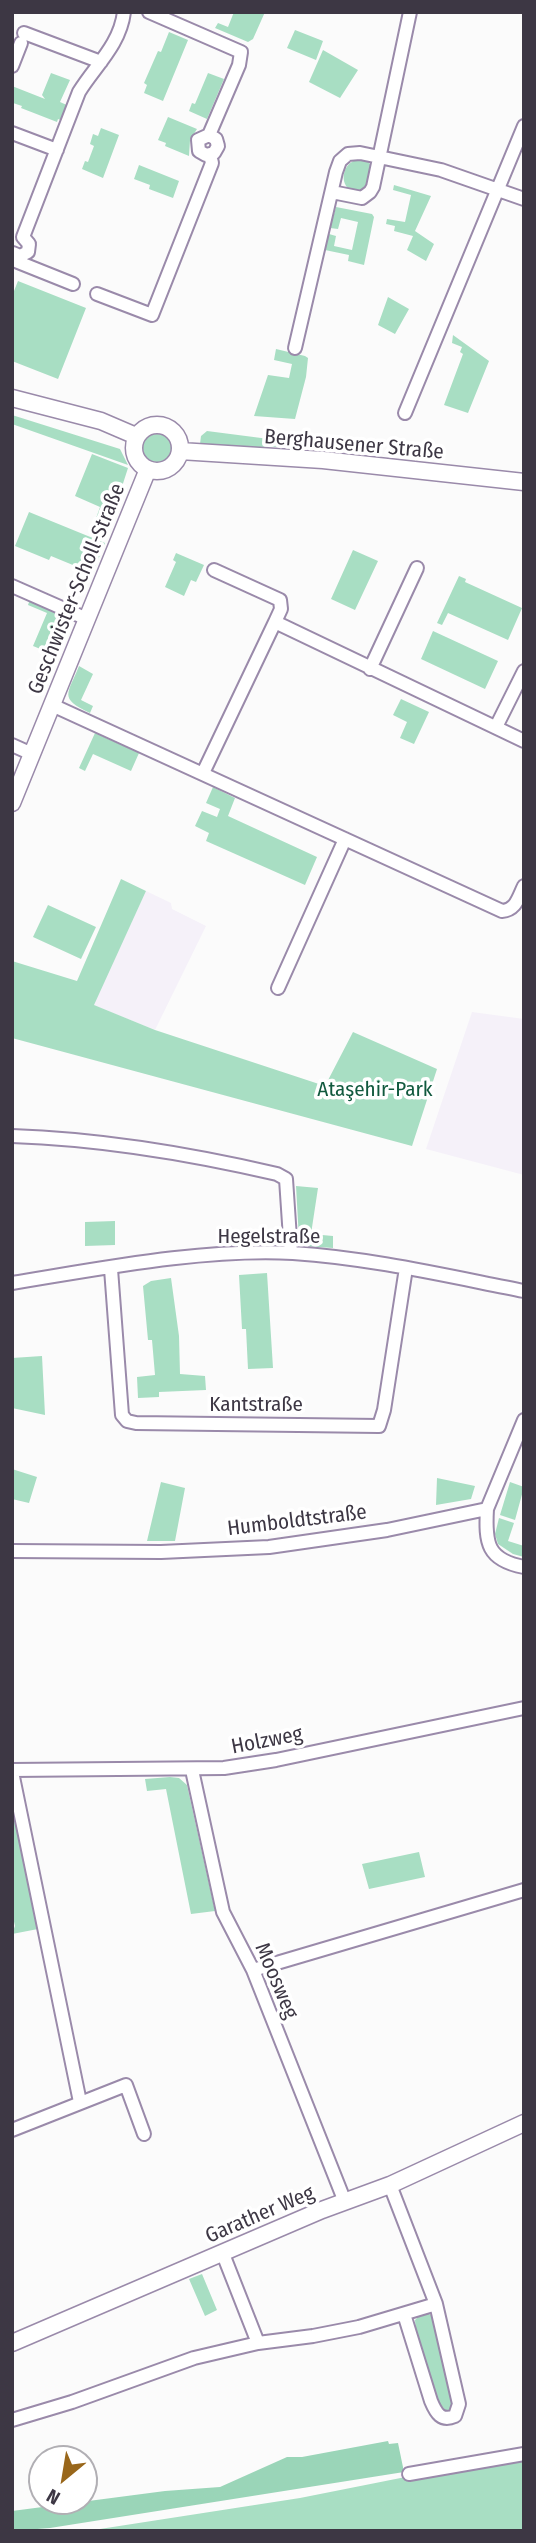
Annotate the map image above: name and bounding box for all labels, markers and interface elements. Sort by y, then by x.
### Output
street label: Berghausener Straße [263,425,445,465]
street label: Geschwister-Scholl-Straße [23,480,131,698]
park label: Ataşehir-Park [317,1077,433,1103]
street label: Hegelstraße [218,1224,320,1250]
street label: Kantstraße [209,1392,303,1418]
street label: Humboldtstraße [226,1500,368,1542]
street label: Holzweg [229,1722,305,1760]
street label: Moosweg [249,1939,303,2023]
street label: Garather Weg [202,2181,318,2249]
north arrow [28,2445,98,2515]
text: N [43,2484,64,2510]

